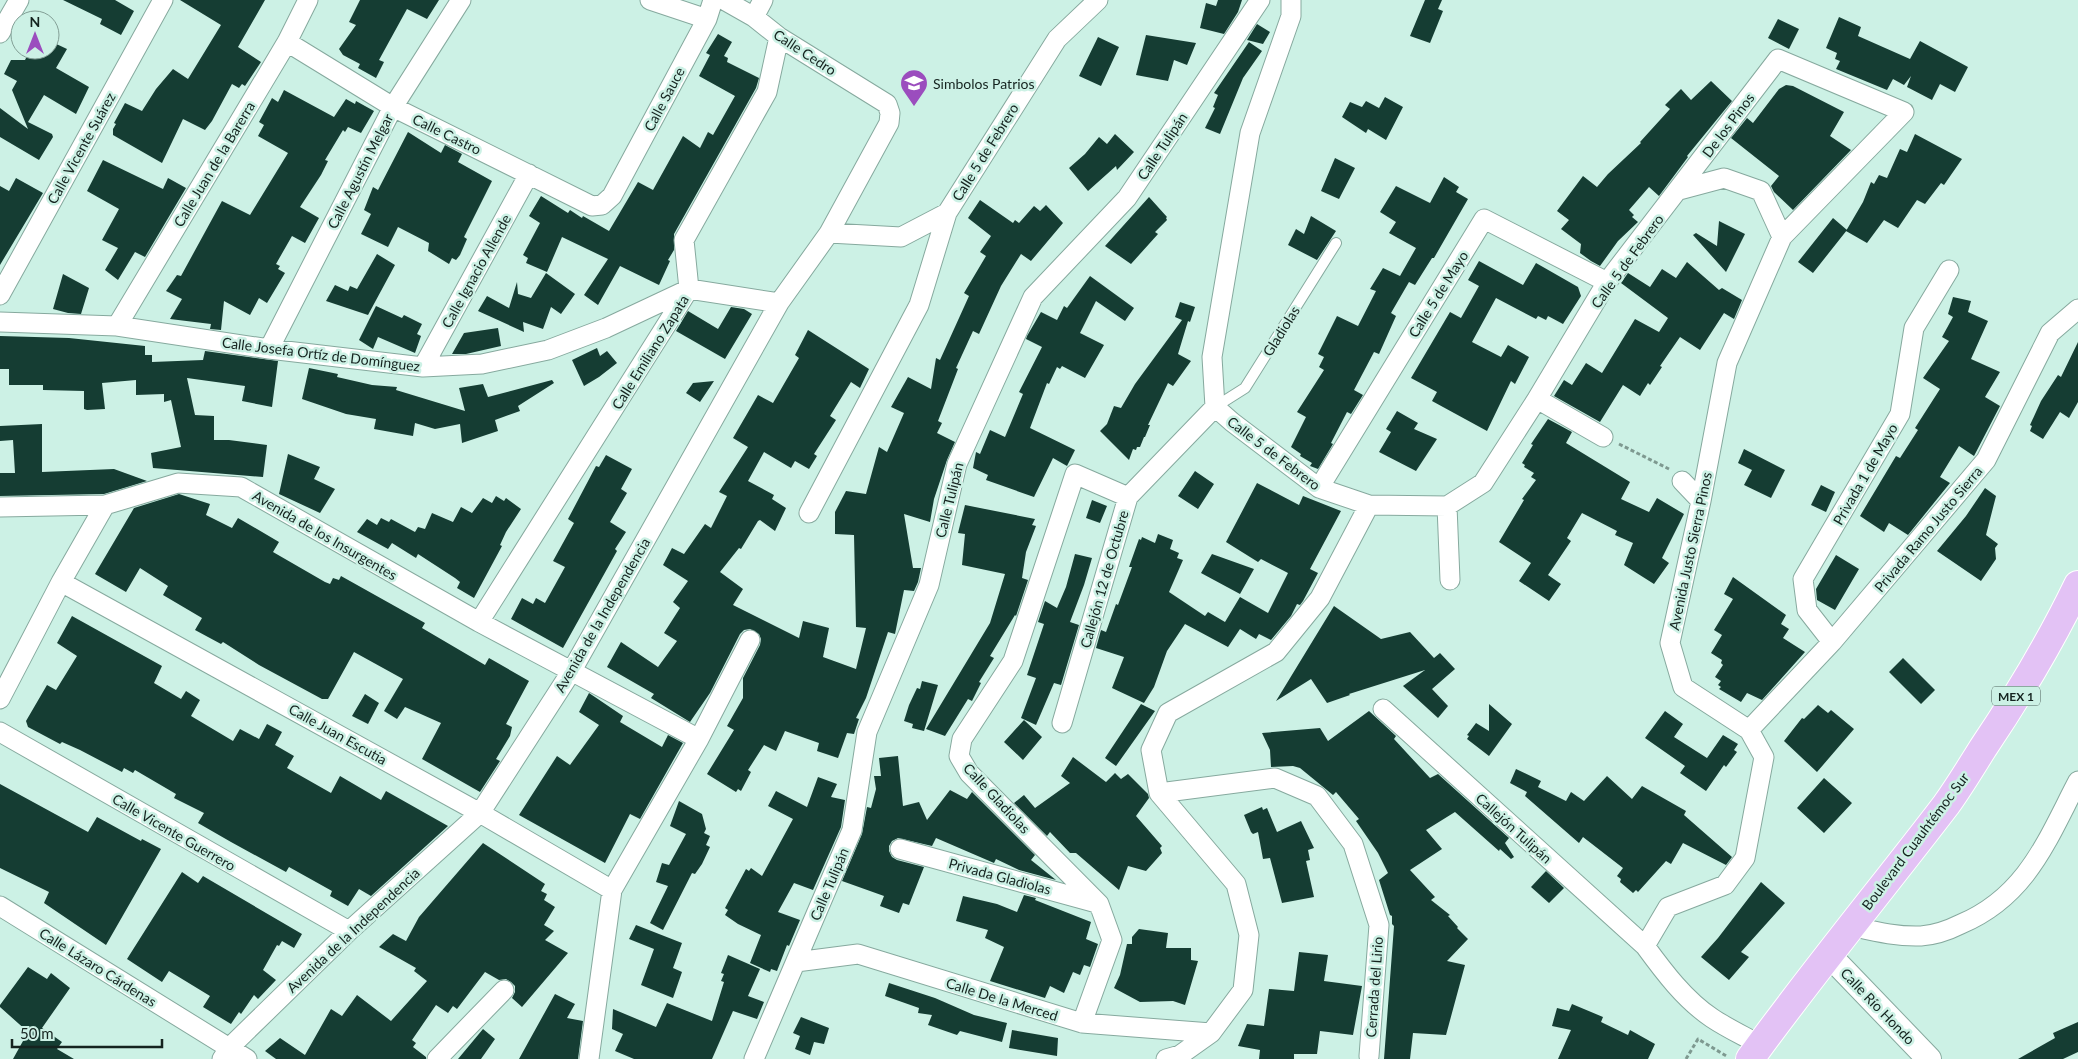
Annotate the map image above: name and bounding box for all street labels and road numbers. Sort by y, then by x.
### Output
street label: Calle Cedro [771,26,839,79]
street label: Calle Sauce [640,64,688,134]
street label: Calle Vicente Suárez [43,89,119,207]
street label: De los Pinos [1698,90,1758,160]
street label: Calle Juan de la Barerra [170,98,258,230]
street label: Calle 5 de Febrero [948,100,1022,204]
street label: Calle Tulipán [1133,109,1191,183]
street label: Calle Castro [410,110,484,158]
street label: Calle Agustín Melgar [324,111,396,231]
street label: Calle Ignacio Allende [438,211,514,331]
street label: Calle 5 de Febrero [1587,211,1667,311]
street label: Calle 5 de Mayo [1405,247,1471,340]
street label: Calle Emiliano Zapata [608,292,692,412]
street label: Gladiolas [1259,303,1303,359]
street label: Calle Josefa Ortíz de Domínguez [221,333,421,375]
street label: Calle 5 de Febrero [1224,413,1324,493]
street label: Privada 1 de Mayo [1829,420,1901,528]
street label: Calle Tulipán [931,460,967,540]
street label: Privada Ramo Justo Sierra [1870,463,1986,595]
street label: Avenida Justo Sierra Pinos [1665,470,1715,632]
street label: Avenida de los Insurgentes [250,487,400,583]
street label: Callejón 12 de Octubre [1076,508,1132,650]
street label: Avenida de la Independencia [551,535,653,695]
road number: MEX 1 [1992,686,2040,706]
street label: Calle Juan Escutia [286,700,390,768]
street label: Calle Gladiolas [960,759,1034,837]
street label: Boulevard Cuauhtémoc Sur [1858,769,1972,913]
street label: Callejón Tulipán [1472,789,1556,867]
street label: Calle Vicente Guerrero [109,790,239,874]
street label: Calle Tulipán [806,845,852,923]
street label: Privada Gladiolas [947,854,1053,898]
street label: Avenida de la Independencia [283,864,423,996]
street label: Calle Lázaro Cárdenas [36,924,160,1010]
street label: Cerrada del Lirio [1362,936,1386,1038]
street label: Calle Río Hondo [1837,964,1919,1048]
street label: Calle De la Merced [944,974,1060,1024]

